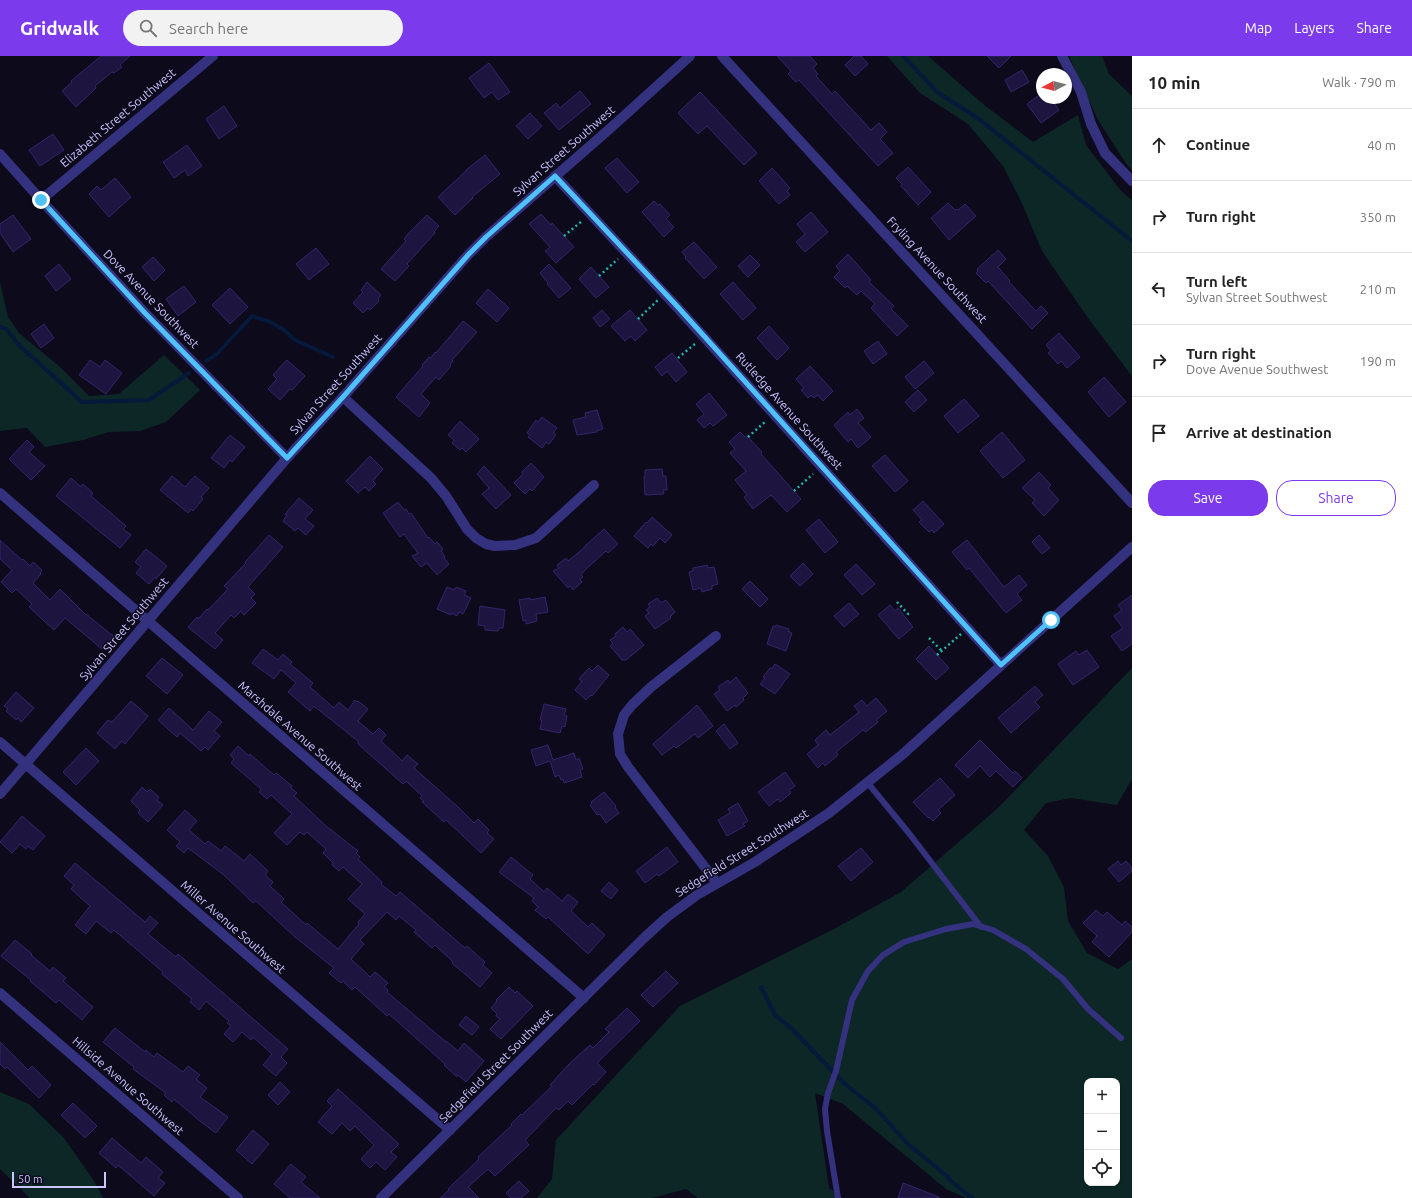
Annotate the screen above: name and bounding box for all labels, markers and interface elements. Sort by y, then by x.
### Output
search box [123,10,403,46]
text: Gridwalk [20,17,99,39]
icon: search [137,17,159,39]
text: Search here [169,20,248,37]
text: Map [1245,20,1272,36]
text: Layers [1294,20,1334,36]
text: Share [1356,20,1392,36]
street label: Elizabeth Street Southwest [57,65,178,170]
north arrow [1036,68,1072,104]
text: 10 min [1148,73,1201,92]
text: Walk · 790 m [1322,75,1396,89]
street label: Sylvan Street Southwest [510,103,617,198]
icon: ahead [1148,134,1170,156]
text: Continue [1186,136,1250,153]
text: 40 m [1367,138,1396,152]
route end [32,191,50,209]
icon: right [1148,206,1170,228]
text: Turn right [1186,208,1256,225]
text: 350 m [1360,210,1396,224]
street label: Fryling Avenue Southwest [885,214,990,325]
street label: Dove Avenue Southwest [101,247,202,351]
text: Turn left [1186,273,1247,290]
icon: left [1148,278,1170,300]
text: 210 m [1360,282,1396,296]
text: Sylvan Street Southwest [1186,290,1327,304]
street label: Sylvan Street Southwest [287,331,384,436]
text: Turn right [1186,345,1256,362]
street label: Rutledge Avenue Southwest [733,350,846,472]
icon: right [1148,350,1170,372]
text: 190 m [1360,354,1396,368]
text: Dove Avenue Southwest [1186,362,1328,376]
icon: arrive [1148,422,1170,444]
text: Arrive at destination [1186,424,1332,441]
button: Save [1148,480,1268,516]
button: Share [1276,480,1396,516]
street label: Sylvan Street Southwest [77,574,171,683]
route start [1042,611,1060,629]
street label: Marshdale Avenue Southwest [236,678,365,793]
street label: Sedgefield Street Southwest [673,806,811,899]
street label: Miller Avenue Southwest [178,878,288,976]
street label: Sedgefield Street Southwest [436,1006,555,1125]
street label: Hillside Avenue Southwest [70,1034,187,1138]
map controls [1084,1078,1120,1186]
button: + [1084,1078,1120,1114]
button: − [1084,1114,1120,1150]
button: locate [1084,1150,1120,1186]
scale bar [12,1170,106,1189]
text: 50 m [18,1173,42,1185]

